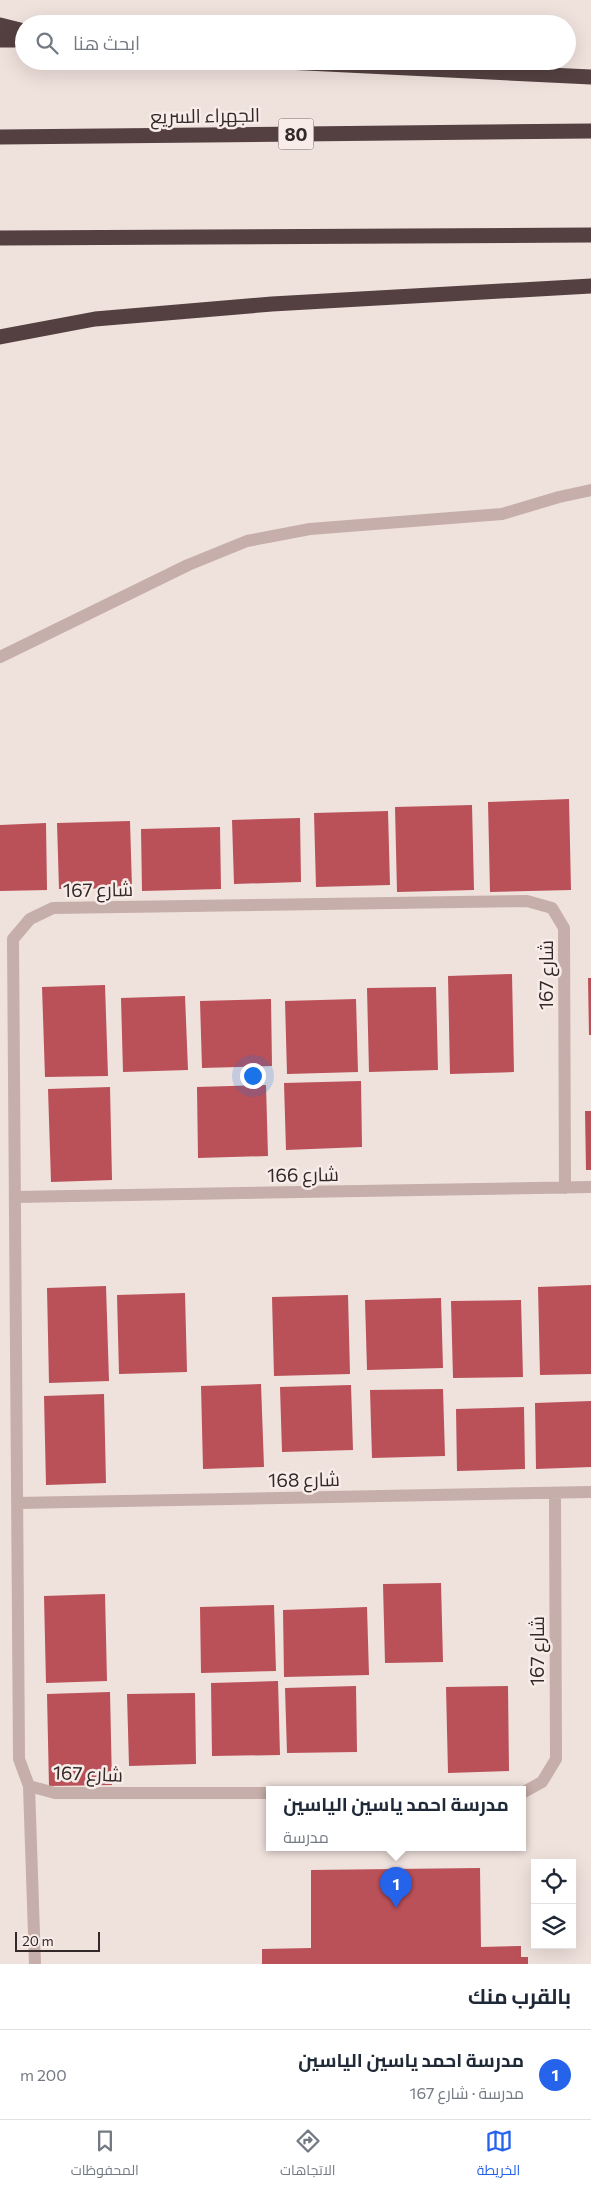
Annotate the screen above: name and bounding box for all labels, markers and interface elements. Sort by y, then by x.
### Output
search box [15,15,576,70]
icon: search [33,29,61,57]
text: ابحث هنا [73,31,140,54]
street label: الجهراء السريع [150,103,260,130]
road number: 80 [278,118,314,150]
street label: شارع 167 [63,877,133,904]
street label: شارع 167 [534,940,560,1010]
your location [240,1063,266,1089]
street label: شارع 166 [267,1162,339,1189]
street label: شارع 168 [268,1467,340,1494]
street label: شارع 167 [525,1616,551,1686]
street label: شارع 167 [52,1760,123,1789]
popup [266,1786,526,1851]
text: مدرسة احمد ياسين الياسين [283,1792,509,1815]
text: مدرسة [283,1827,329,1846]
map controls [531,1859,576,1949]
button: locate [531,1859,576,1904]
pin: 1 [380,1867,412,1908]
button: layers [531,1904,576,1949]
scale bar [15,1929,100,1952]
text: 20 m [22,1932,54,1949]
text: بالقرب منك [468,1983,571,2008]
text: مدرسة احمد ياسين الياسين [298,2048,524,2071]
text: 200 m [20,2065,67,2084]
text: 1 [551,2065,559,2084]
text: مدرسة · شارع 167 [410,2083,524,2102]
tab: المحفوظات [71,2127,139,2183]
tab: الاتجاهات [280,2127,335,2183]
tab: الخريطة [477,2127,520,2183]

